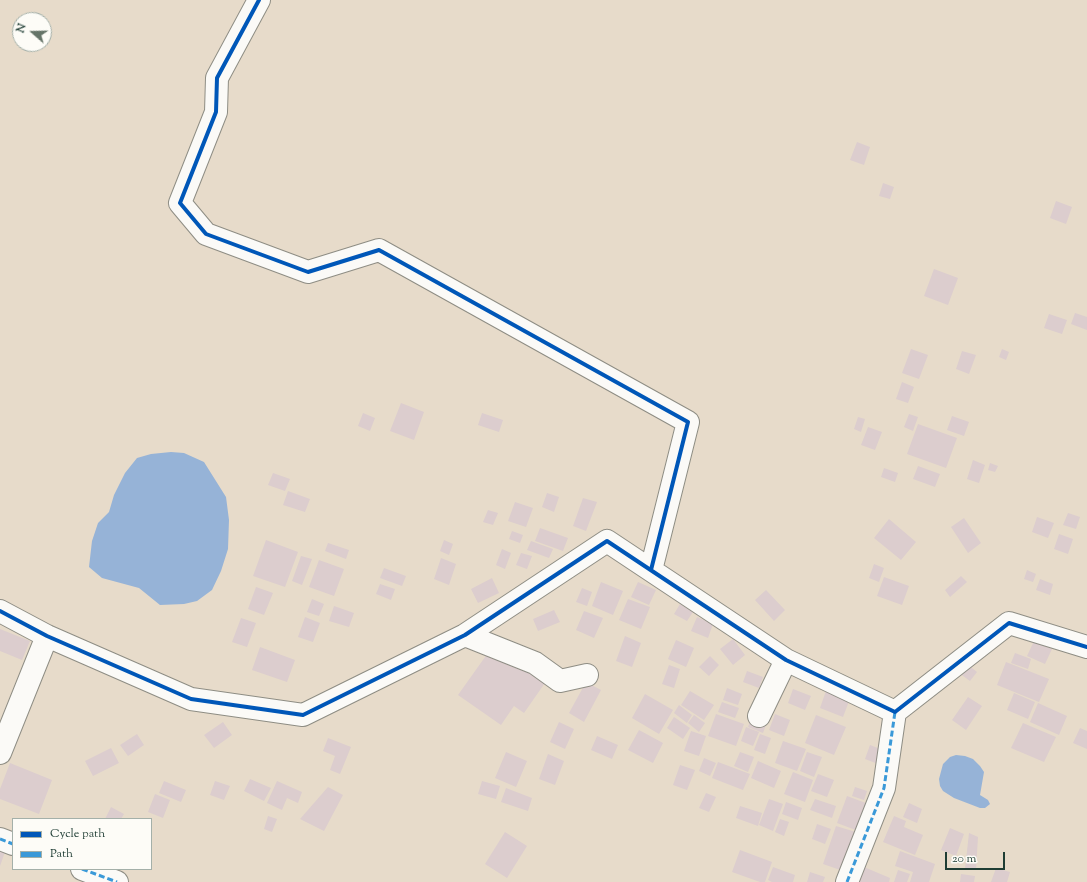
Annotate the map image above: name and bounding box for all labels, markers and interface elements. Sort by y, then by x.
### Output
north arrow [12,12,52,52]
text: N [13,21,31,35]
legend [12,818,152,870]
text: Cycle path [50,825,105,843]
scale bar [947,844,1007,870]
text: Path [50,845,73,863]
text: 20 m [952,850,976,868]

